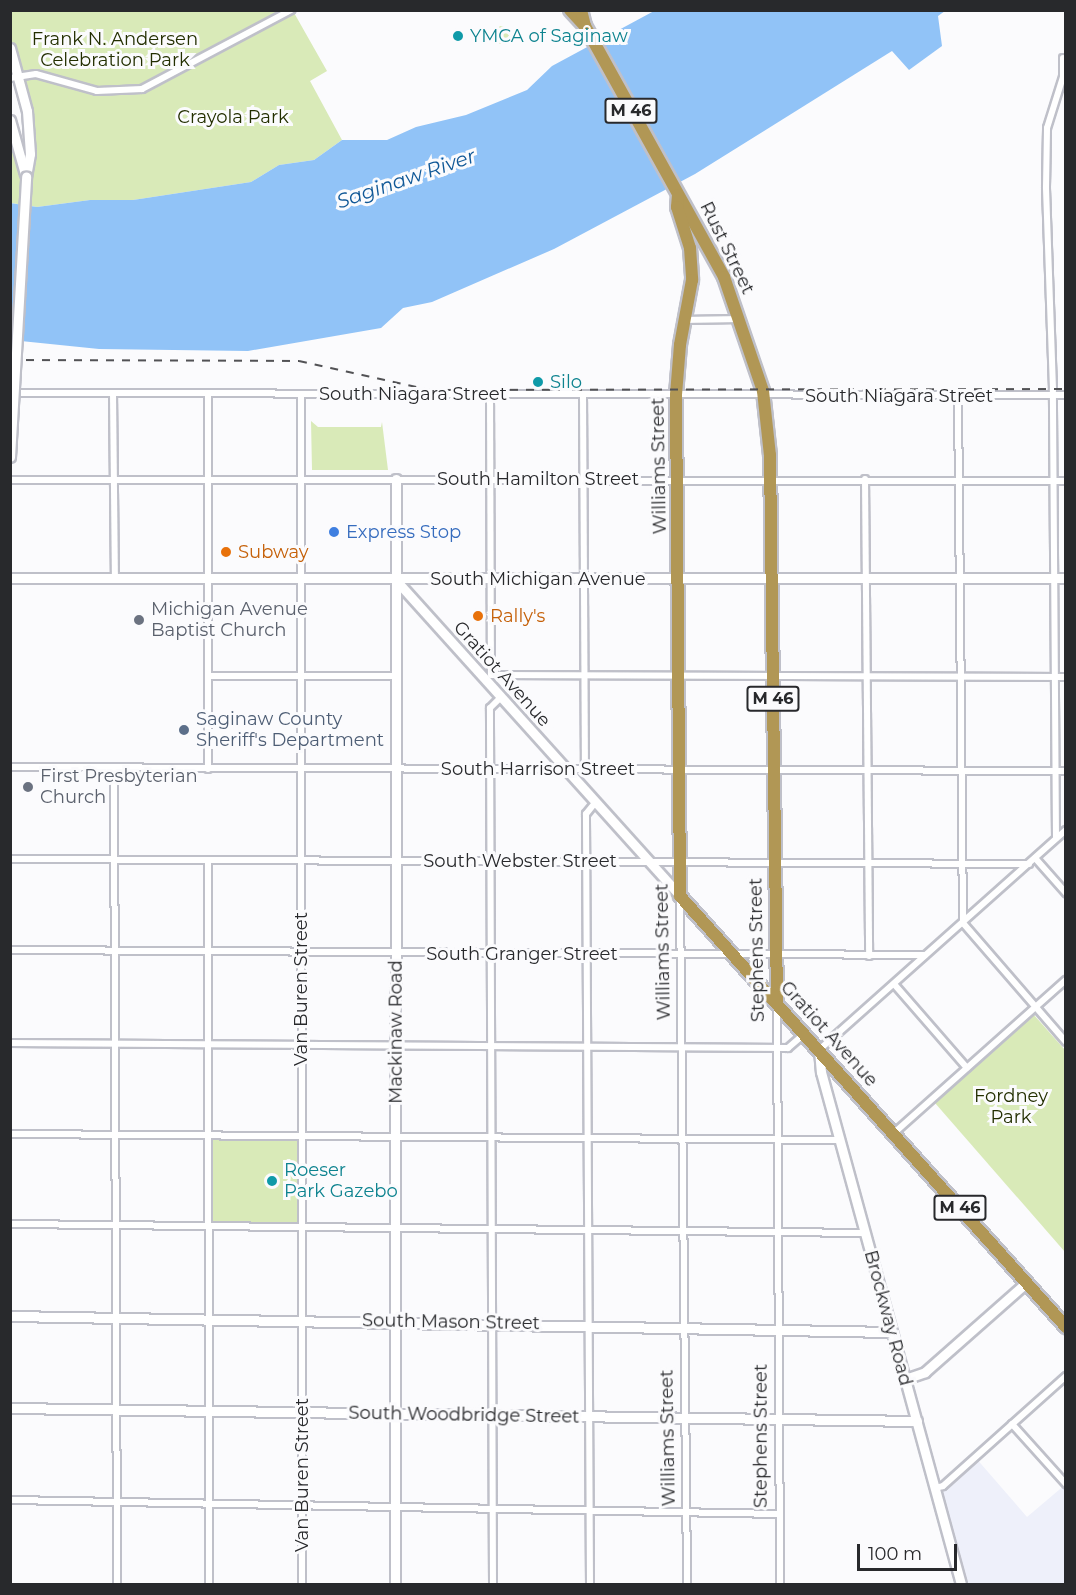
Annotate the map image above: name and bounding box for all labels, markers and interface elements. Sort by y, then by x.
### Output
place label: YMCA of Saginaw [470,25,628,47]
park label: Frank N. Andersen Celebration Park [32,29,198,72]
marker: YMCA of Saginaw [451,29,465,43]
road number: M 46 [604,98,658,124]
park label: Crayola Park [177,106,289,128]
water label: Saginaw River [333,144,479,214]
street label: Rust Street [695,198,759,298]
place label: Silo [550,371,582,393]
marker: Silo [531,375,545,389]
street label: South Niagara Street [319,383,507,405]
street label: South Niagara Street [805,385,993,407]
street label: Williams Street [647,397,671,535]
street label: South Hamilton Street [437,468,639,490]
place label: Express Stop [346,521,461,543]
marker: Express Stop [327,525,341,539]
place label: Subway [238,541,309,563]
marker: Subway [219,545,233,559]
street label: South Michigan Avenue [430,568,646,590]
place label: Michigan Avenue Baptist Church [151,599,308,642]
place label: Rally's [490,605,545,627]
marker: Rally's [471,609,485,623]
marker: Michigan Avenue Baptist Church [132,613,146,627]
street label: Gratiot Avenue [449,617,555,731]
road number: M 46 [746,686,800,712]
place label: Saginaw County Sheriff's Department [196,709,384,752]
marker: Saginaw County Sheriff's Department [177,723,191,737]
street label: South Harrison Street [441,758,635,780]
place label: First Presbyterian Church [40,766,198,808]
marker: First Presbyterian Church [21,780,35,794]
street label: South Webster Street [423,850,617,872]
street label: Stephens Street [745,878,769,1022]
street label: Williams Street [651,883,675,1021]
street label: Van Buren Street [290,912,312,1066]
street label: South Granger Street [426,943,618,965]
street label: Mackinaw Road [385,960,407,1104]
street label: Gratiot Avenue [776,977,882,1091]
park label: Fordney Park [974,1086,1048,1128]
place label: Roeser Park Gazebo [284,1160,398,1202]
marker: Roeser Park Gazebo [265,1174,279,1188]
road number: M 46 [933,1195,987,1221]
street label: Brockway Road [860,1248,916,1388]
street label: South Mason Street [362,1310,540,1334]
street label: Stephens Street [750,1364,772,1508]
street label: Williams Street [656,1369,680,1507]
street label: Van Buren Street [291,1398,313,1552]
street label: South Woodbridge Street [348,1402,580,1428]
scale bar [860,1532,960,1570]
text: 100 m [868,1543,922,1565]

